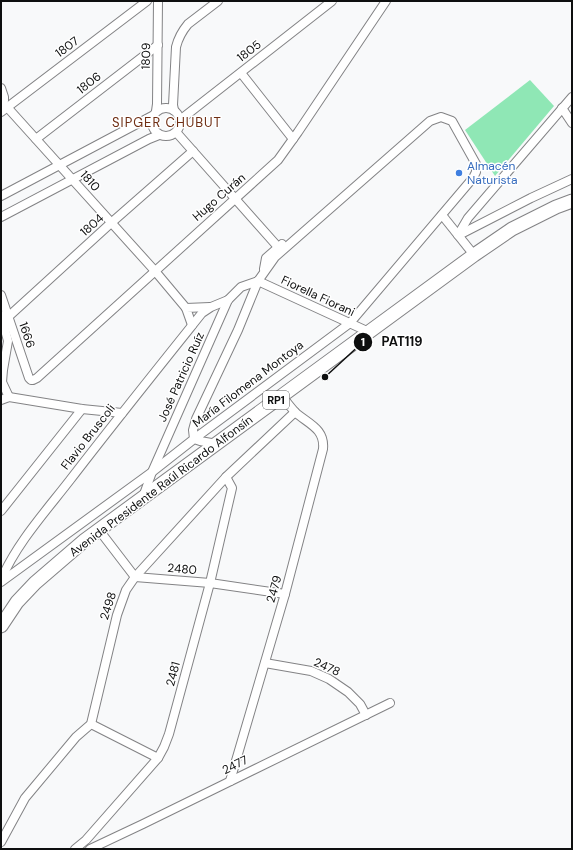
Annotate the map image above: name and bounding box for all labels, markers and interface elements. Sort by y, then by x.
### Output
street label: 1807 [52,33,82,61]
street label: 1805 [234,37,264,65]
street label: 1809 [138,42,154,70]
street label: 1806 [74,68,104,98]
district label: SIPGER CHUBUT [112,114,222,131]
place label: Almacén Naturista [467,158,518,188]
street label: 1810 [76,167,104,195]
marker: Almacén Naturista [454,168,464,178]
street label: Hugo Curán [189,170,249,224]
street label: 1804 [77,210,107,240]
street label: Fiorella Fiorani [279,272,358,320]
street label: 1666 [15,320,39,350]
callout: PAT119 [353,329,430,354]
street label: José Patricio Ruíz [154,330,208,424]
text: PAT119 [382,333,422,350]
text: 1 [361,334,365,350]
street label: María Filomena Montoya [189,337,307,431]
road number: RP1 [263,391,289,409]
street label: Flavio Bruscoli [57,401,119,473]
street label: Avenida Presidente Raúl Ricardo Alfonsín [66,412,256,560]
street label: 2480 [167,560,197,578]
street label: 2479 [263,574,285,604]
street label: 2498 [96,590,120,622]
street label: 2478 [311,654,343,680]
street label: 2481 [162,660,184,688]
street label: 2477 [219,752,251,778]

